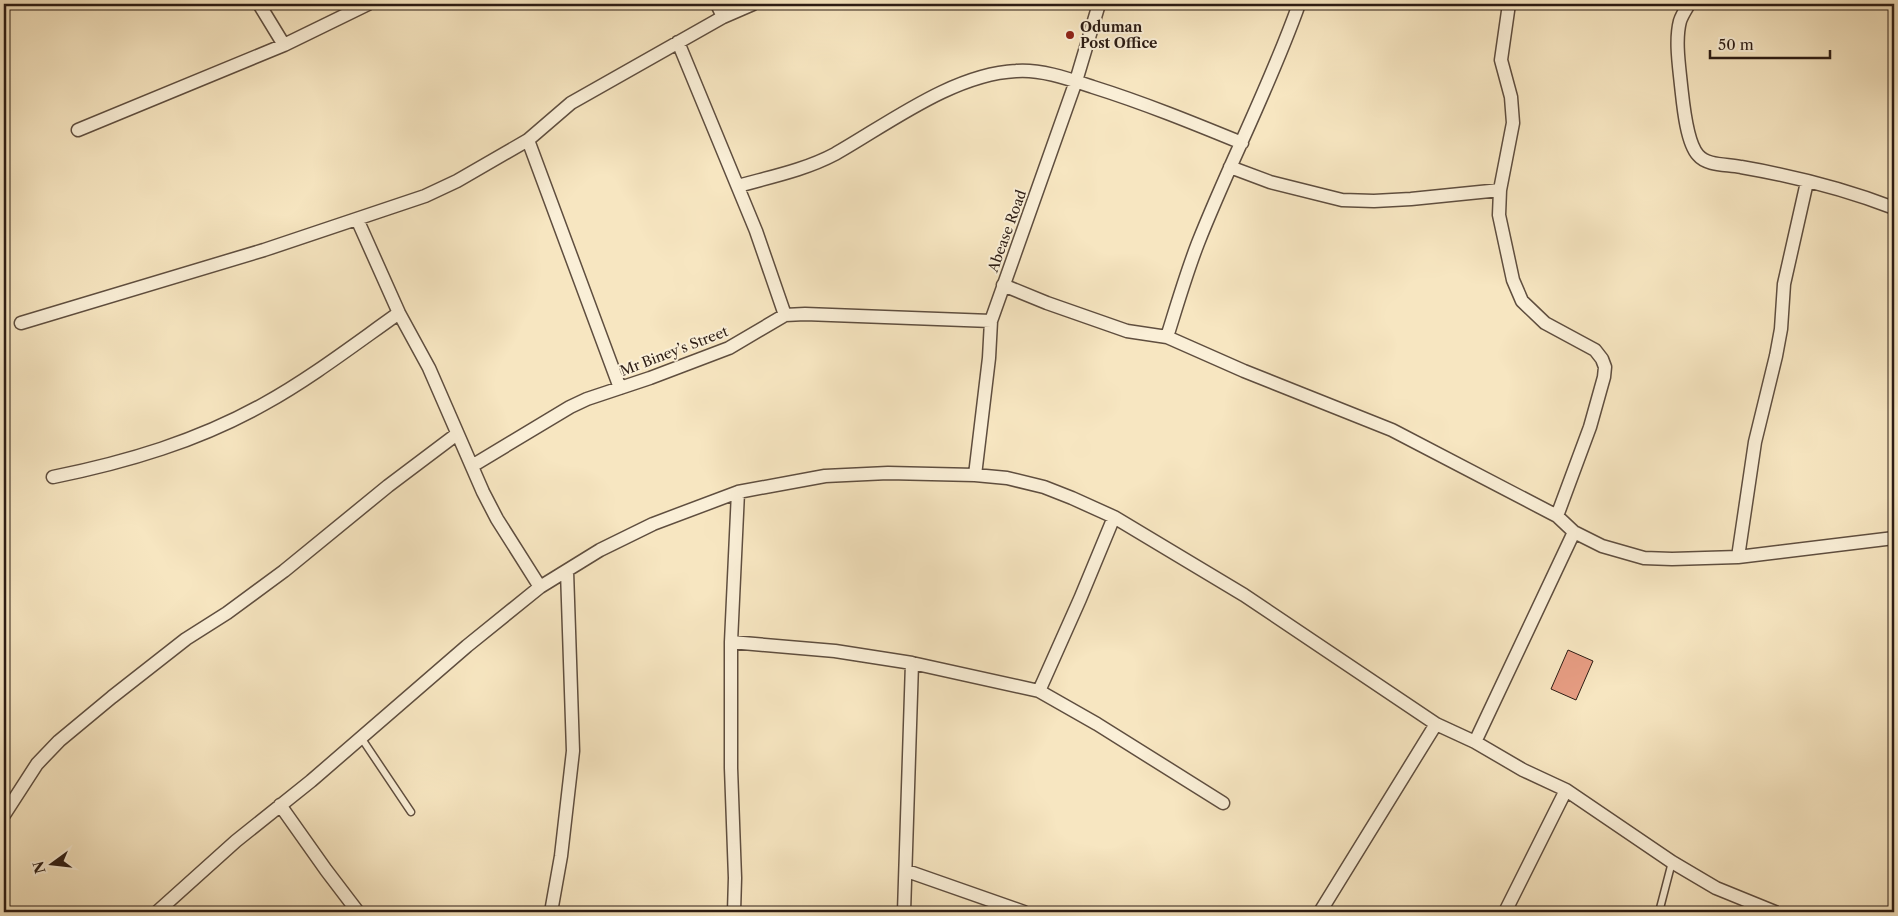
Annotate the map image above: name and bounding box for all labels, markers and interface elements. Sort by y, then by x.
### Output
place label: Oduman Post Office [1080,18,1157,52]
scale bar [1710,28,1830,60]
marker: Oduman Post Office [1064,29,1076,41]
text: 50 m [1718,35,1754,54]
street label: Abease Road [983,187,1030,276]
street label: Mr Biney’s Street [617,322,731,380]
north arrow [28,838,78,888]
text: N [29,859,50,876]

